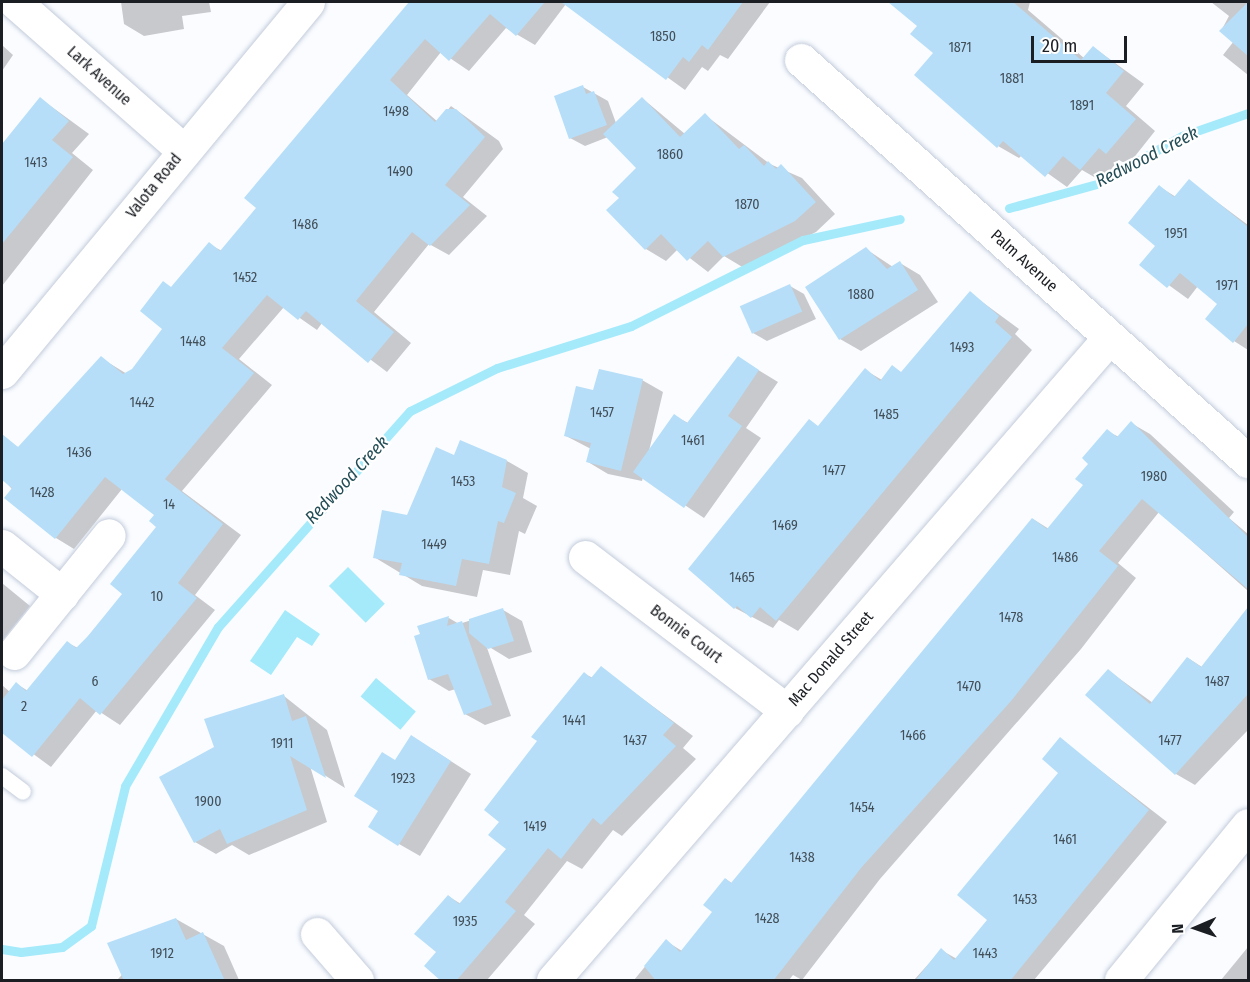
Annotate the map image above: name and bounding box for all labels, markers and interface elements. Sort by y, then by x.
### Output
scale bar [1034,24,1130,62]
house number: 1850 [650,29,676,45]
text: 20 m [1042,35,1077,57]
house number: 1871 [948,40,972,56]
street label: Lark Avenue [63,42,135,110]
house number: 1881 [1000,71,1024,87]
house number: 1891 [1070,98,1094,114]
house number: 1498 [383,104,409,120]
water label: Redwood Creek [1092,122,1202,192]
house number: 1860 [657,147,683,163]
street label: Valota Road [122,150,186,222]
house number: 1413 [24,155,48,171]
house number: 1490 [387,164,413,180]
house number: 1870 [734,197,760,213]
house number: 1486 [292,217,318,233]
street label: Palm Avenue [987,226,1061,296]
house number: 1951 [1164,226,1188,242]
house number: 1452 [233,270,257,286]
house number: 1971 [1215,278,1239,294]
house number: 1880 [848,287,874,303]
house number: 1448 [180,334,206,350]
house number: 1493 [950,340,974,356]
house number: 1442 [129,395,155,411]
house number: 1457 [590,405,614,421]
house number: 1485 [873,407,899,423]
water label: Redwood Creek [301,432,393,528]
house number: 1461 [681,433,705,449]
house number: 1436 [66,445,92,461]
house number: 1477 [822,463,846,479]
house number: 1980 [1141,469,1167,485]
house number: 1453 [451,474,475,490]
house number: 1428 [29,485,55,501]
house number: 14 [163,497,175,513]
house number: 1469 [772,518,798,534]
house number: 1449 [421,537,447,553]
house number: 1486 [1052,550,1078,566]
house number: 1465 [729,570,755,586]
house number: 10 [151,589,163,605]
street label: Bonnie Court [646,601,726,667]
street label: Mac Donald Street [785,608,877,710]
house number: 1478 [999,610,1023,626]
house number: 6 [92,674,98,690]
house number: 1487 [1205,674,1229,690]
house number: 1470 [957,679,981,695]
house number: 2 [21,699,27,715]
house number: 1441 [562,713,586,729]
house number: 1466 [900,728,926,744]
house number: 1437 [623,733,647,749]
house number: 1477 [1158,733,1182,749]
house number: 1911 [271,736,293,752]
house number: 1923 [391,771,415,787]
house number: 1900 [195,794,221,810]
house number: 1454 [849,800,875,816]
house number: 1419 [523,819,547,835]
house number: 1461 [1053,832,1077,848]
house number: 1438 [789,850,815,866]
house number: 1453 [1013,892,1037,908]
north arrow [1166,898,1226,958]
house number: 1428 [754,911,780,927]
house number: 1935 [453,914,477,930]
text: N [1168,924,1187,934]
house number: 1912 [150,946,174,962]
house number: 1443 [972,946,998,962]

